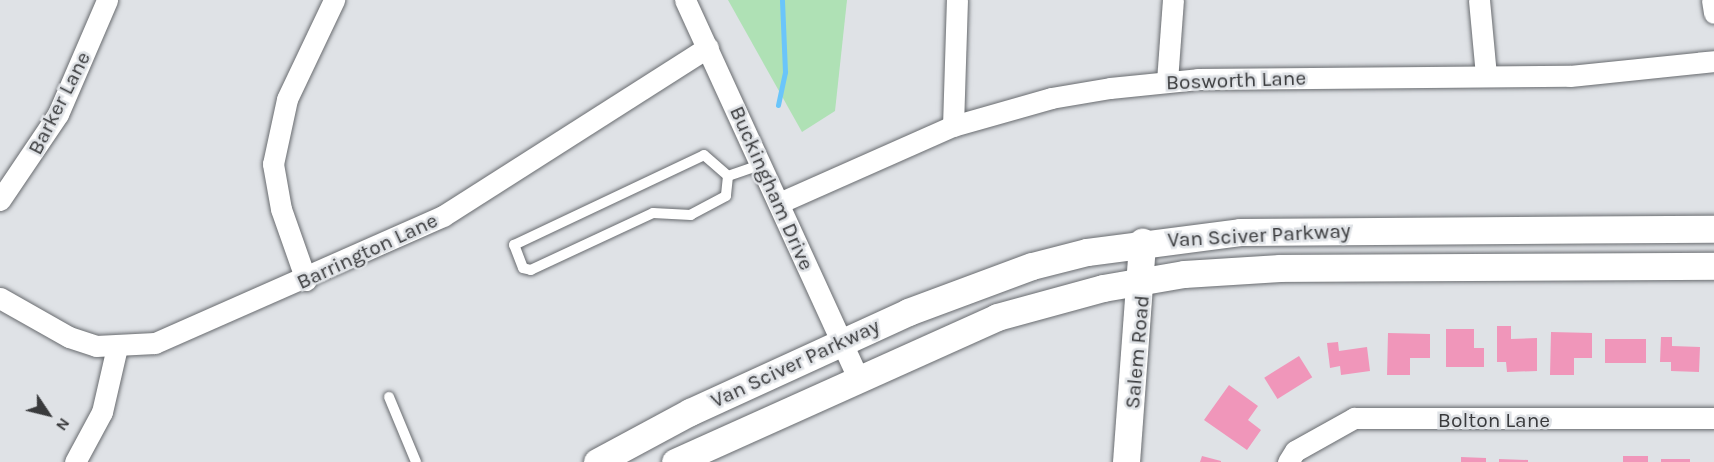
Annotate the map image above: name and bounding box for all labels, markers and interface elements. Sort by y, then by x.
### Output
street label: Barker Lane [22,47,96,159]
street label: Bosworth Lane [1165,65,1307,95]
street label: Buckingham Drive [724,102,820,274]
street label: Barrington Lane [293,207,441,295]
street label: Van Sciver Parkway [1167,218,1351,252]
street label: Salem Road [1119,294,1155,410]
street label: Van Sciver Parkway [707,313,883,413]
north arrow [18,384,78,444]
street label: Bolton Lane [1438,407,1550,433]
text: N [52,414,74,435]

